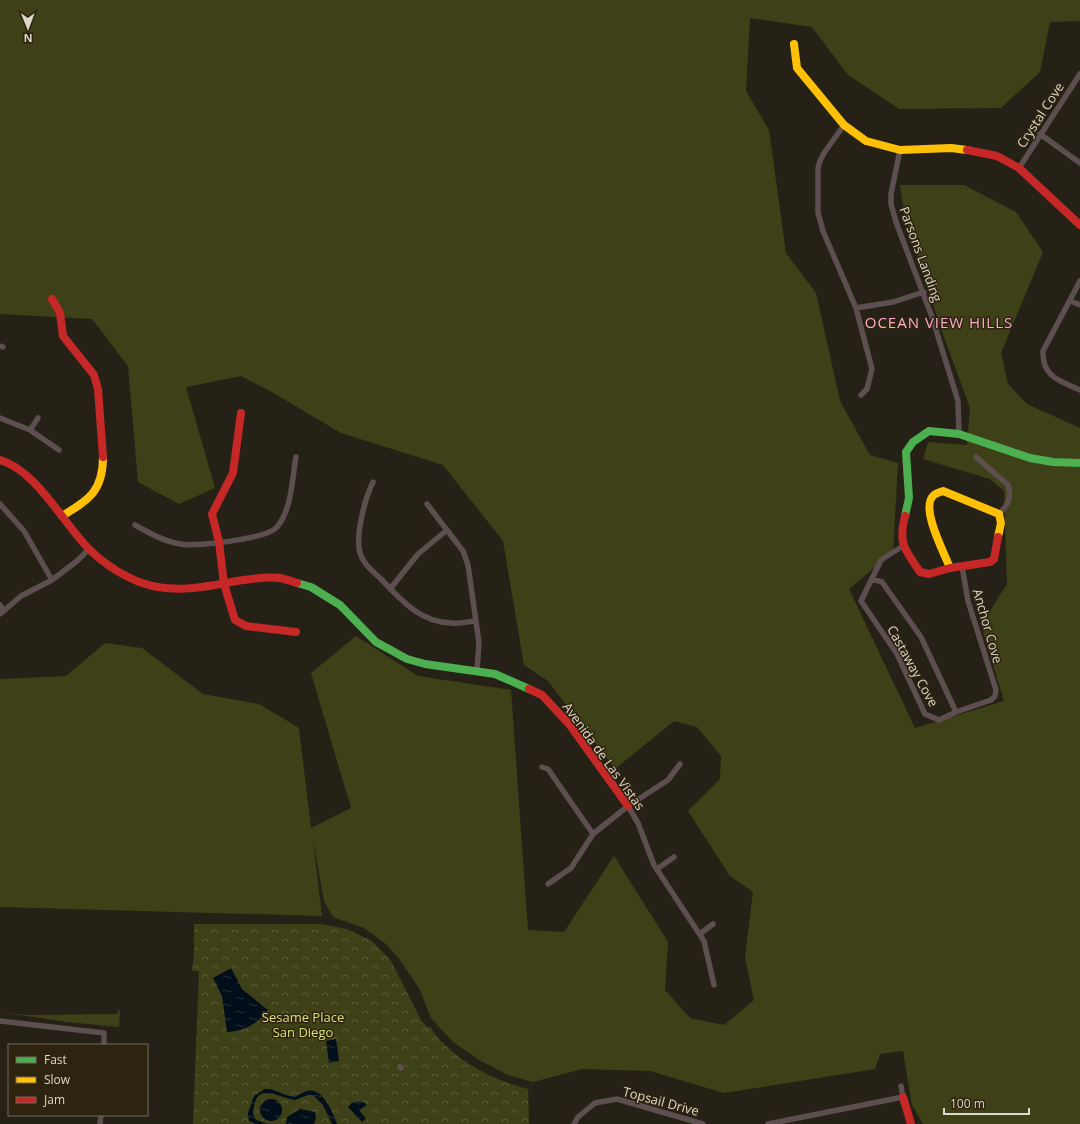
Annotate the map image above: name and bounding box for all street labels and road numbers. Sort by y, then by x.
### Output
street label: Crystal Cove [1012,79,1068,151]
street label: Parsons Landing [895,204,947,304]
street label: Anchor Cove [969,587,1007,665]
street label: Castaway Cove [883,622,943,710]
street label: Avenida de Las Vistas [559,698,649,814]
street label: Topsail Drive [621,1082,701,1120]

